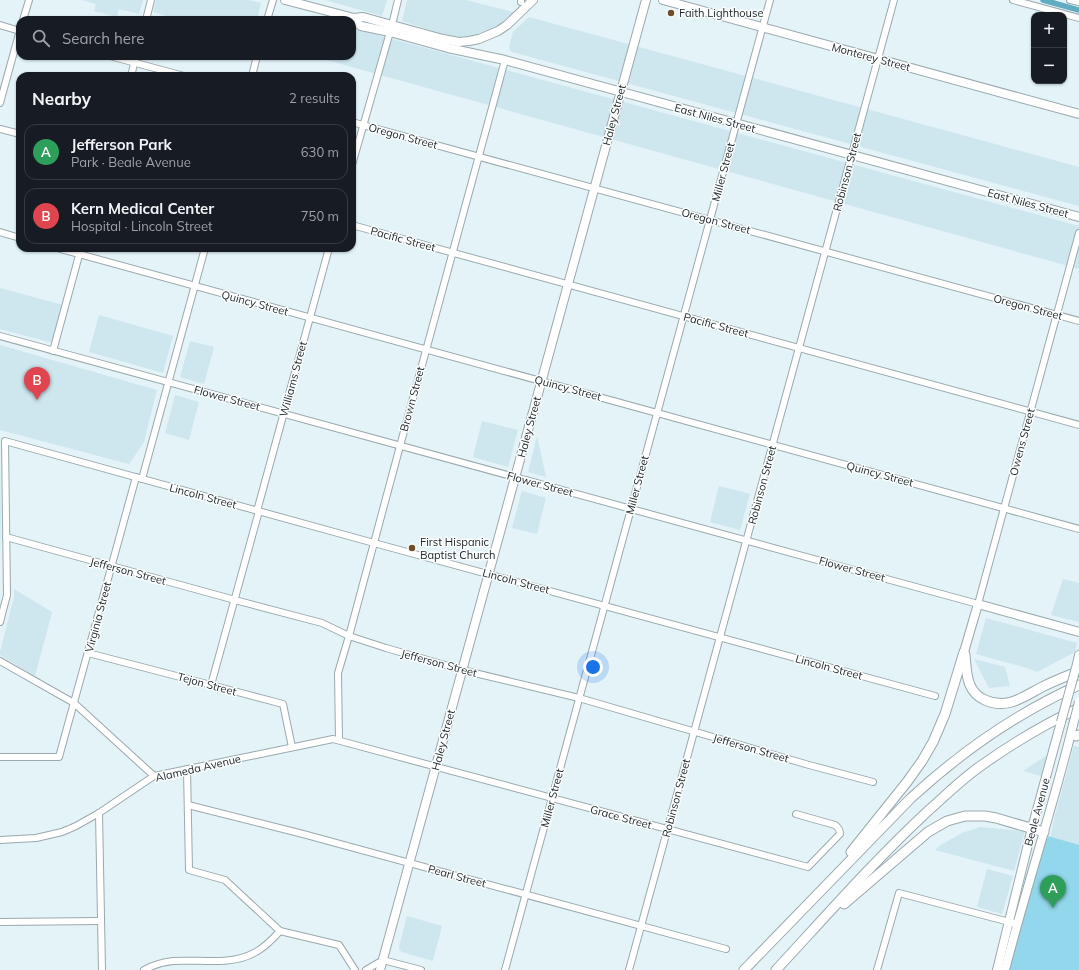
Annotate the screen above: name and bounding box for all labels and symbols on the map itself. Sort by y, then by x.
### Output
place label: Faith Lighthouse [679,6,763,20]
marker: Faith Lighthouse [666,8,676,18]
street label: Monterey Street [830,40,912,74]
street label: Haley Street [599,83,629,147]
street label: East Niles Street [673,100,757,136]
street label: Oregon Street [367,120,439,152]
street label: Robinson Street [830,131,864,213]
street label: Miller Street [708,141,738,203]
street label: East Niles Street [986,185,1070,221]
street label: Oregon Street [680,205,752,237]
street label: Pacific Street [369,224,437,254]
street label: Quincy Street [220,287,290,319]
street label: Oregon Street [992,291,1064,323]
street label: Pacific Street [682,310,750,340]
street label: Williams Street [276,340,310,418]
street label: Brown Street [397,365,427,433]
pin: B [24,367,50,400]
street label: Quincy Street [533,372,603,404]
street label: Flower Street [192,382,262,414]
street label: Haley Street [514,395,544,459]
street label: Owens Street [1006,407,1038,477]
street label: Robinson Street [745,444,779,526]
street label: Miller Street [622,454,652,516]
street label: Quincy Street [845,458,915,490]
street label: Flower Street [505,468,575,500]
street label: Lincoln Street [168,480,238,512]
place label: First Hispanic Baptist Church [420,535,495,562]
marker: First Hispanic Baptist Church [407,543,417,553]
street label: Flower Street [817,553,887,585]
street label: Jefferson Street [88,554,168,588]
street label: Lincoln Street [481,565,551,597]
street label: Virginia Street [82,580,114,654]
street label: Jefferson Street [399,646,479,680]
street label: Lincoln Street [794,651,864,683]
your location [583,657,603,677]
street label: Tejon Street [176,669,238,699]
street label: Haley Street [428,708,458,772]
street label: Jefferson Street [712,731,791,766]
street label: Alameda Avenue [154,751,242,785]
street label: Robinson Street [659,757,693,839]
street label: Miller Street [537,767,567,829]
street label: Beale Avenue [1021,776,1053,848]
street label: Grace Street [589,802,653,832]
street label: Pearl Street [426,862,488,890]
pin: A [1040,875,1066,908]

